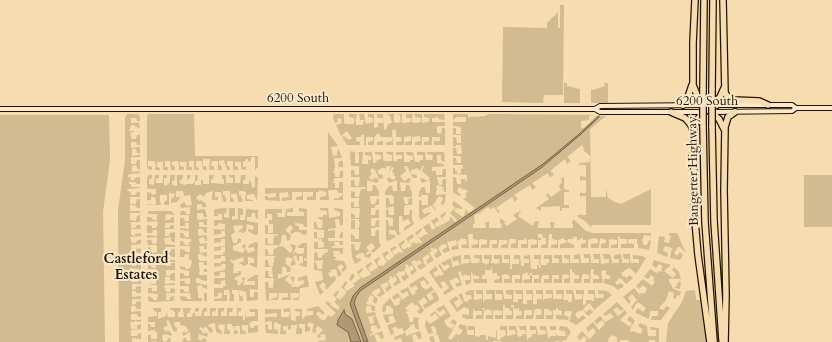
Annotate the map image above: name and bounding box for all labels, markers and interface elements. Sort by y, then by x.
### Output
street label: 6200 South [267,91,329,107]
street label: 6200 South [676,94,738,110]
street label: Bangerter Highway [685,116,703,226]
district label: Castleford Estates [104,252,168,284]

